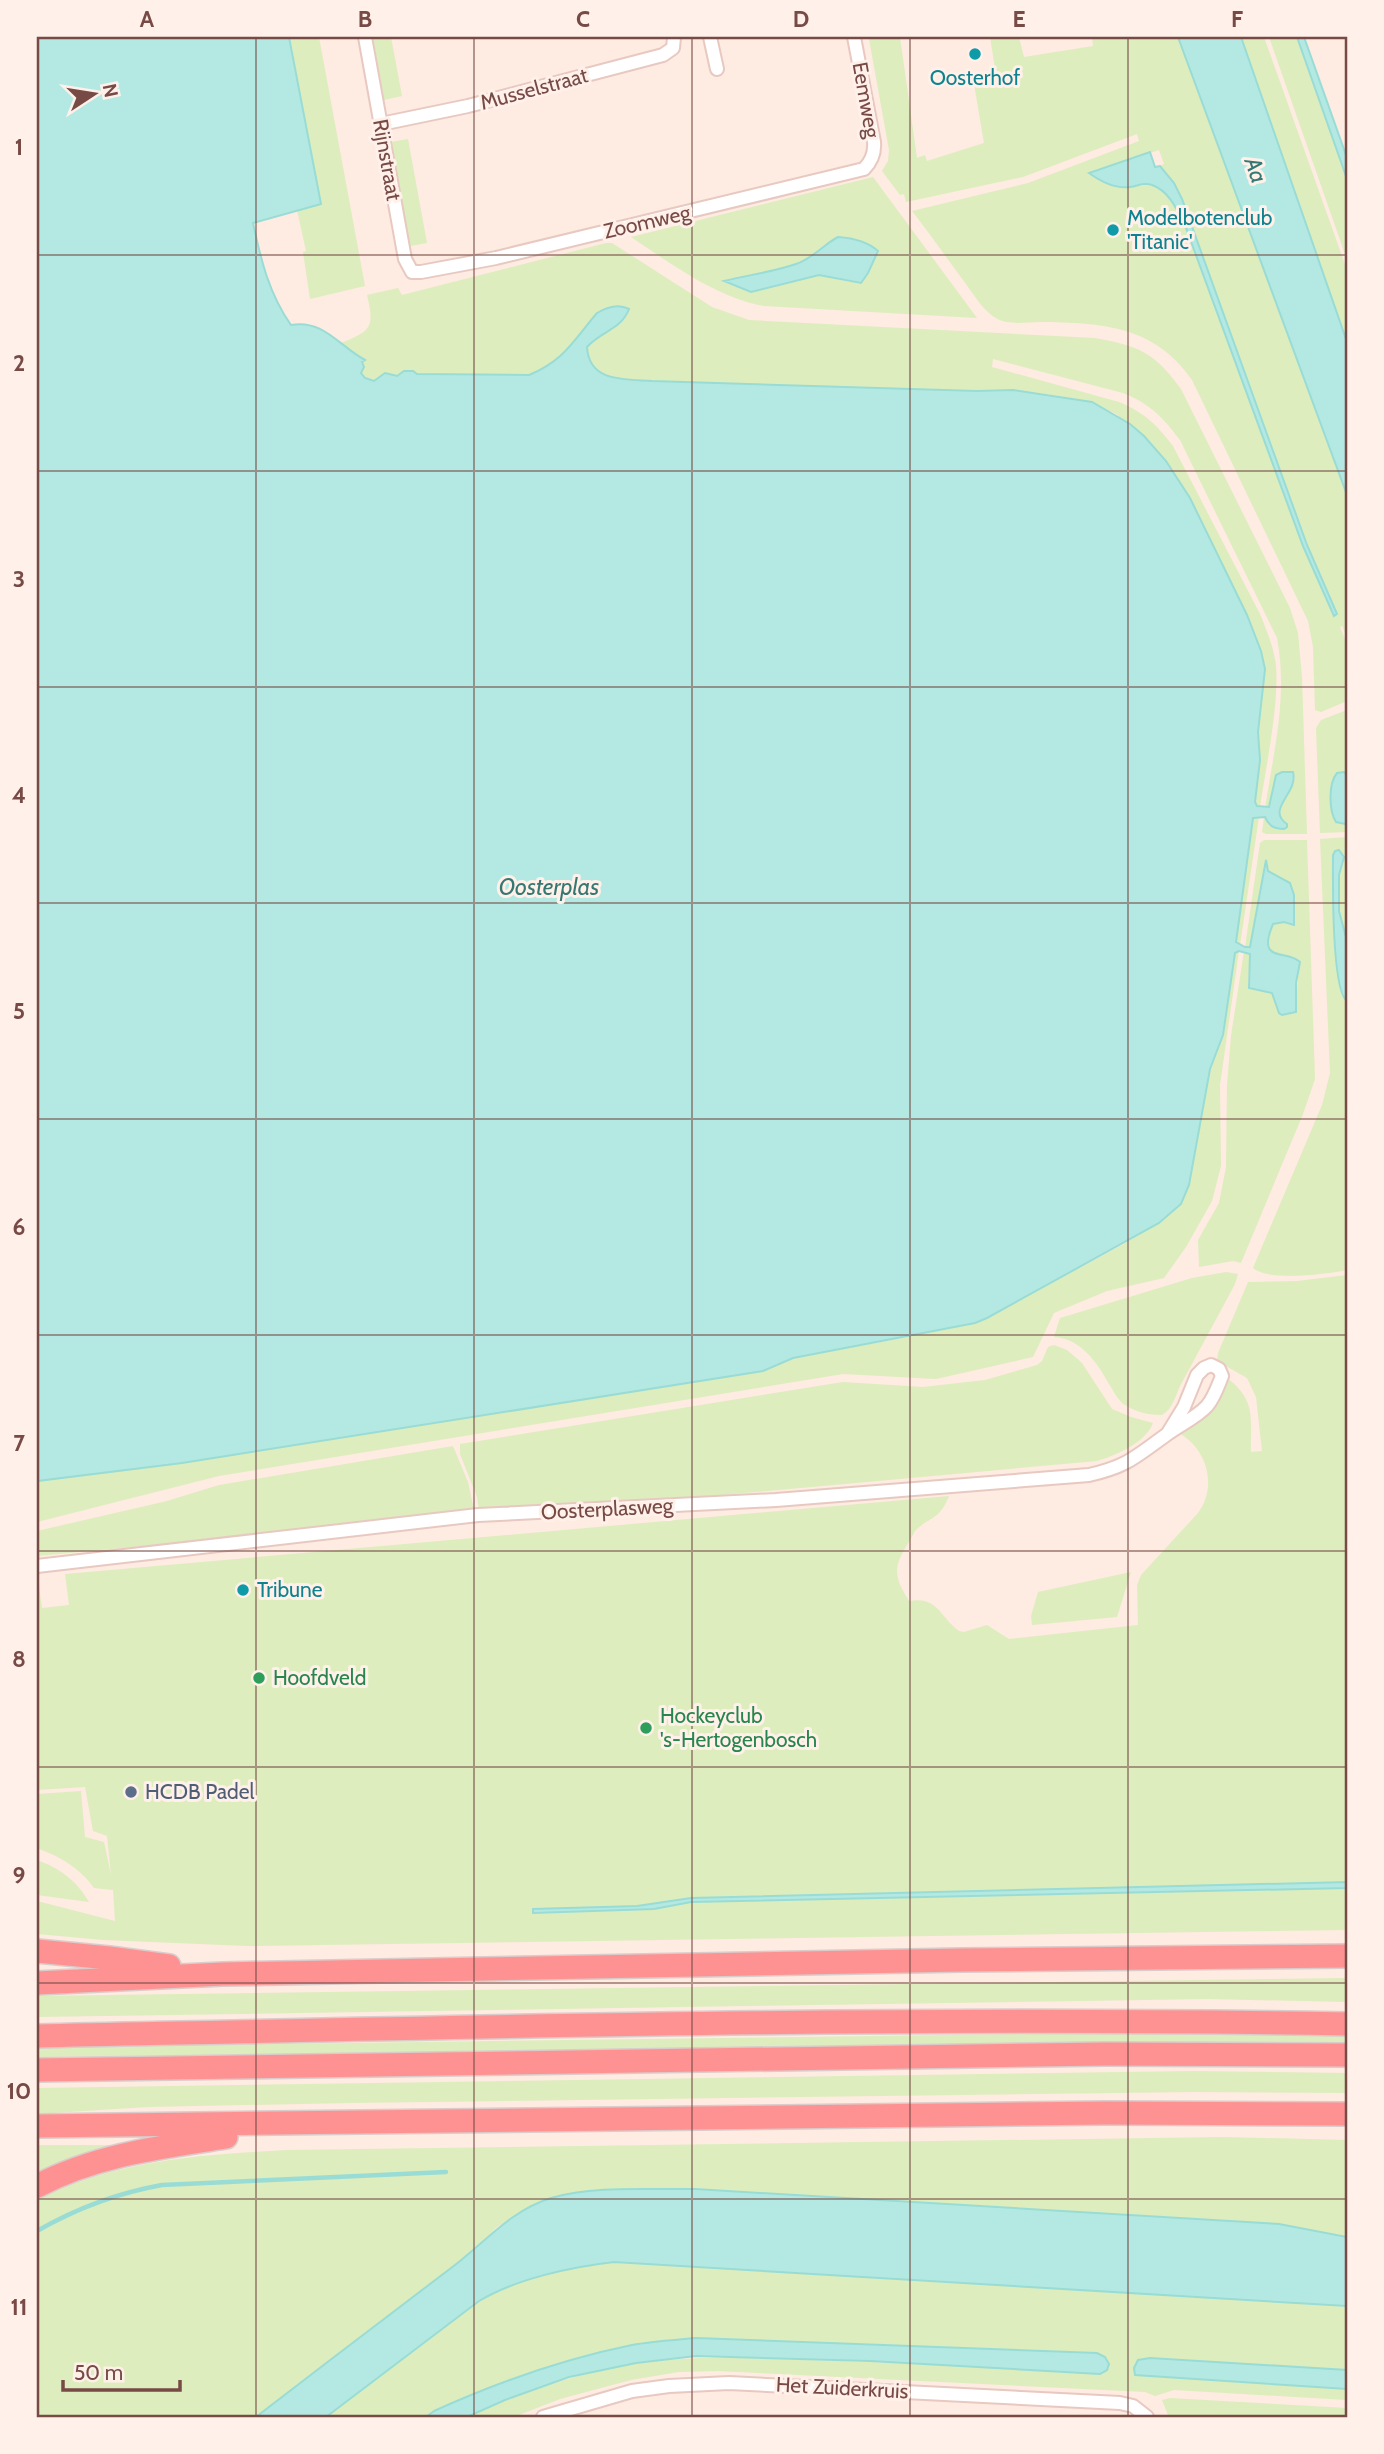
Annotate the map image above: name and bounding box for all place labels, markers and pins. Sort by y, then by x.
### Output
marker: Oosterhof [967,46,983,62]
place label: Oosterhof [930,65,1020,90]
place label: Modelbotenclub 'Titanic' [1127,205,1272,254]
marker: Modelbotenclub 'Titanic' [1105,222,1121,238]
place label: Tribune [257,1577,323,1602]
marker: Tribune [235,1582,251,1598]
place label: Hoofdveld [273,1665,366,1690]
marker: Hoofdveld [251,1670,267,1686]
place label: Hockeyclub 's-Hertogenbosch [660,1703,817,1752]
marker: Hockeyclub 's-Hertogenbosch [638,1720,654,1736]
place label: HCDB Padel [145,1779,254,1804]
marker: HCDB Padel [123,1784,139,1800]

